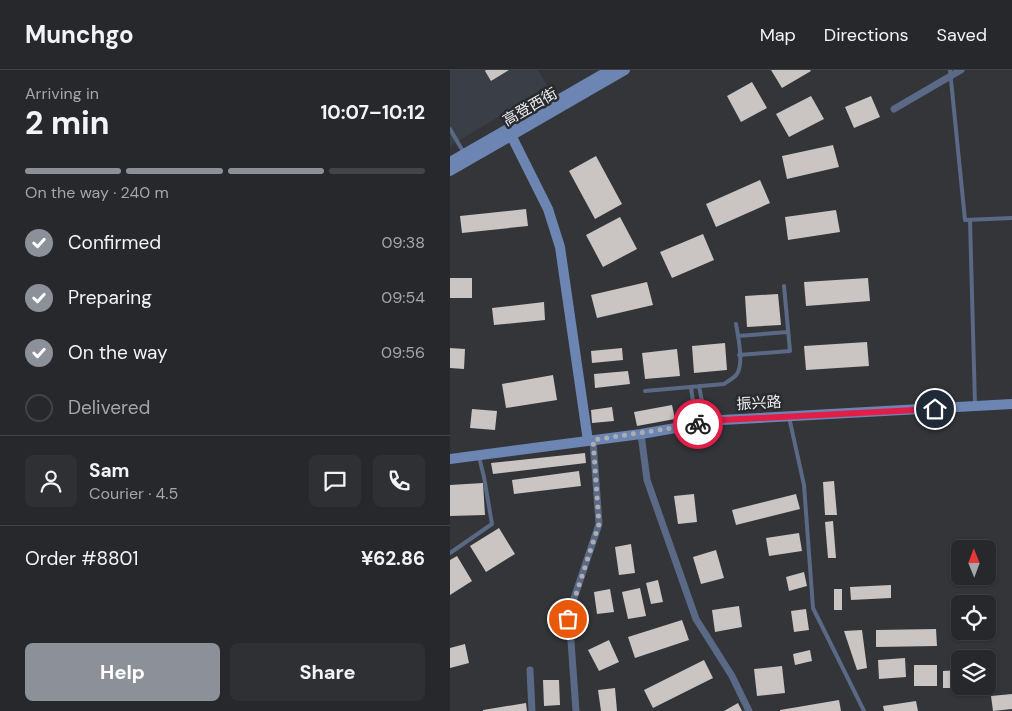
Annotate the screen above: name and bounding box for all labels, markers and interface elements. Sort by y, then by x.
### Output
text: Munchgo [25,19,134,50]
text: Map [760,23,796,47]
text: Directions [824,23,909,47]
text: Saved [937,23,987,47]
text: Arriving in [25,83,99,104]
street label: 高登西街 [499,83,561,131]
text: 10:07–10:12 [320,100,425,125]
text: 2 min [25,102,110,144]
text: On the way · 240 m [25,182,169,203]
icon: check [25,229,53,257]
text: Confirmed [68,230,161,255]
text: 09:38 [382,232,425,253]
icon: check [25,284,53,312]
text: Preparing [68,285,152,310]
text: 09:54 [381,287,425,308]
icon: check [25,339,53,367]
text: On the way [68,340,168,365]
text: 09:56 [381,342,425,363]
pin [914,388,956,430]
street label: 振兴路 [736,392,782,414]
text: Delivered [68,395,150,420]
icon: home [921,395,949,423]
courier [673,399,723,449]
icon: bike [684,410,712,438]
button: person [25,455,77,507]
button: chat [309,455,361,507]
button: phone [373,455,425,507]
text: Sam [89,458,130,483]
text: Courier · 4.5 [89,483,178,504]
north arrow [951,540,996,585]
map controls [951,540,996,695]
text: Order #8801 [25,546,138,571]
text: ¥62.86 [361,546,425,571]
button: locate [951,595,996,640]
pin [547,598,589,640]
icon: bag [554,605,582,633]
button: Help [25,643,220,701]
button: Share [230,643,425,701]
button: layers [951,650,996,695]

